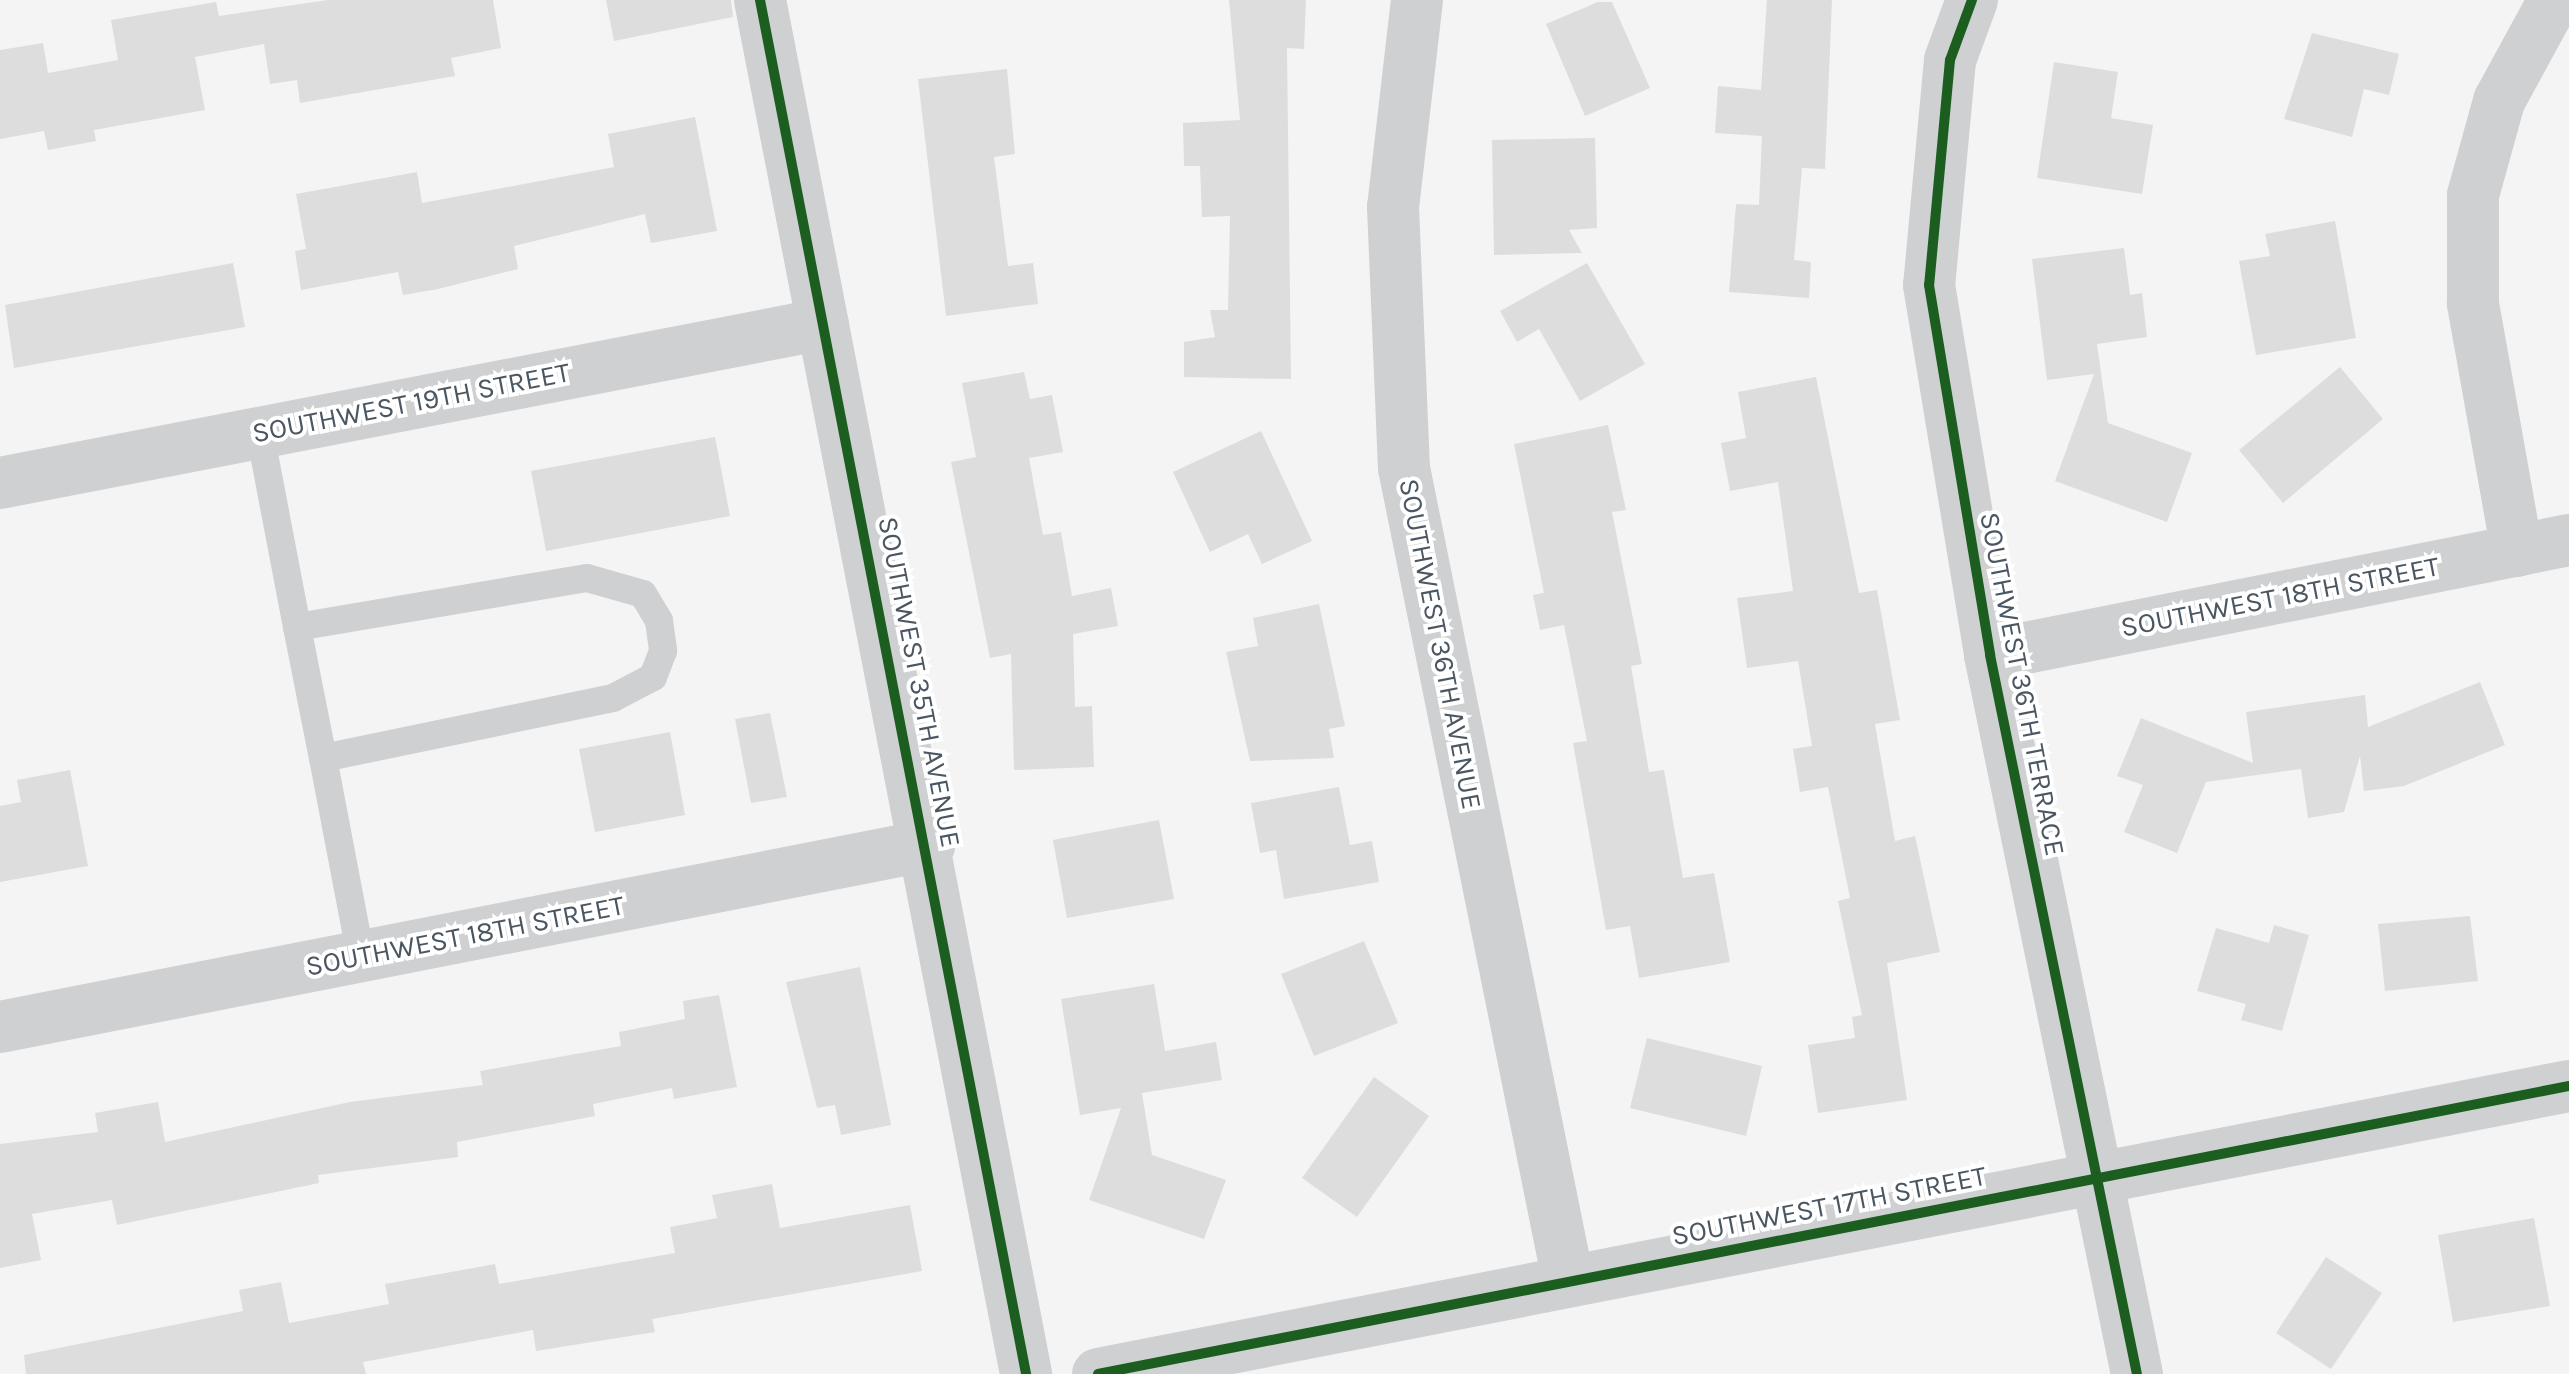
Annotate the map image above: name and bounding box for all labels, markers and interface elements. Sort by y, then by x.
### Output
street label: SOUTHWEST 19TH STREET [249,356,573,450]
street label: SOUTHWEST 36TH AVENUE [1391,476,1489,812]
street label: SOUTHWEST 36TH TERRACE [1972,509,2072,859]
street label: SOUTHWEST 35TH AVENUE [870,514,968,850]
street label: SOUTHWEST 18TH STREET [2118,550,2442,644]
street label: SOUTHWEST 18TH STREET [303,889,627,983]
street label: SOUTHWEST 17TH STREET [1669,1159,1989,1253]

